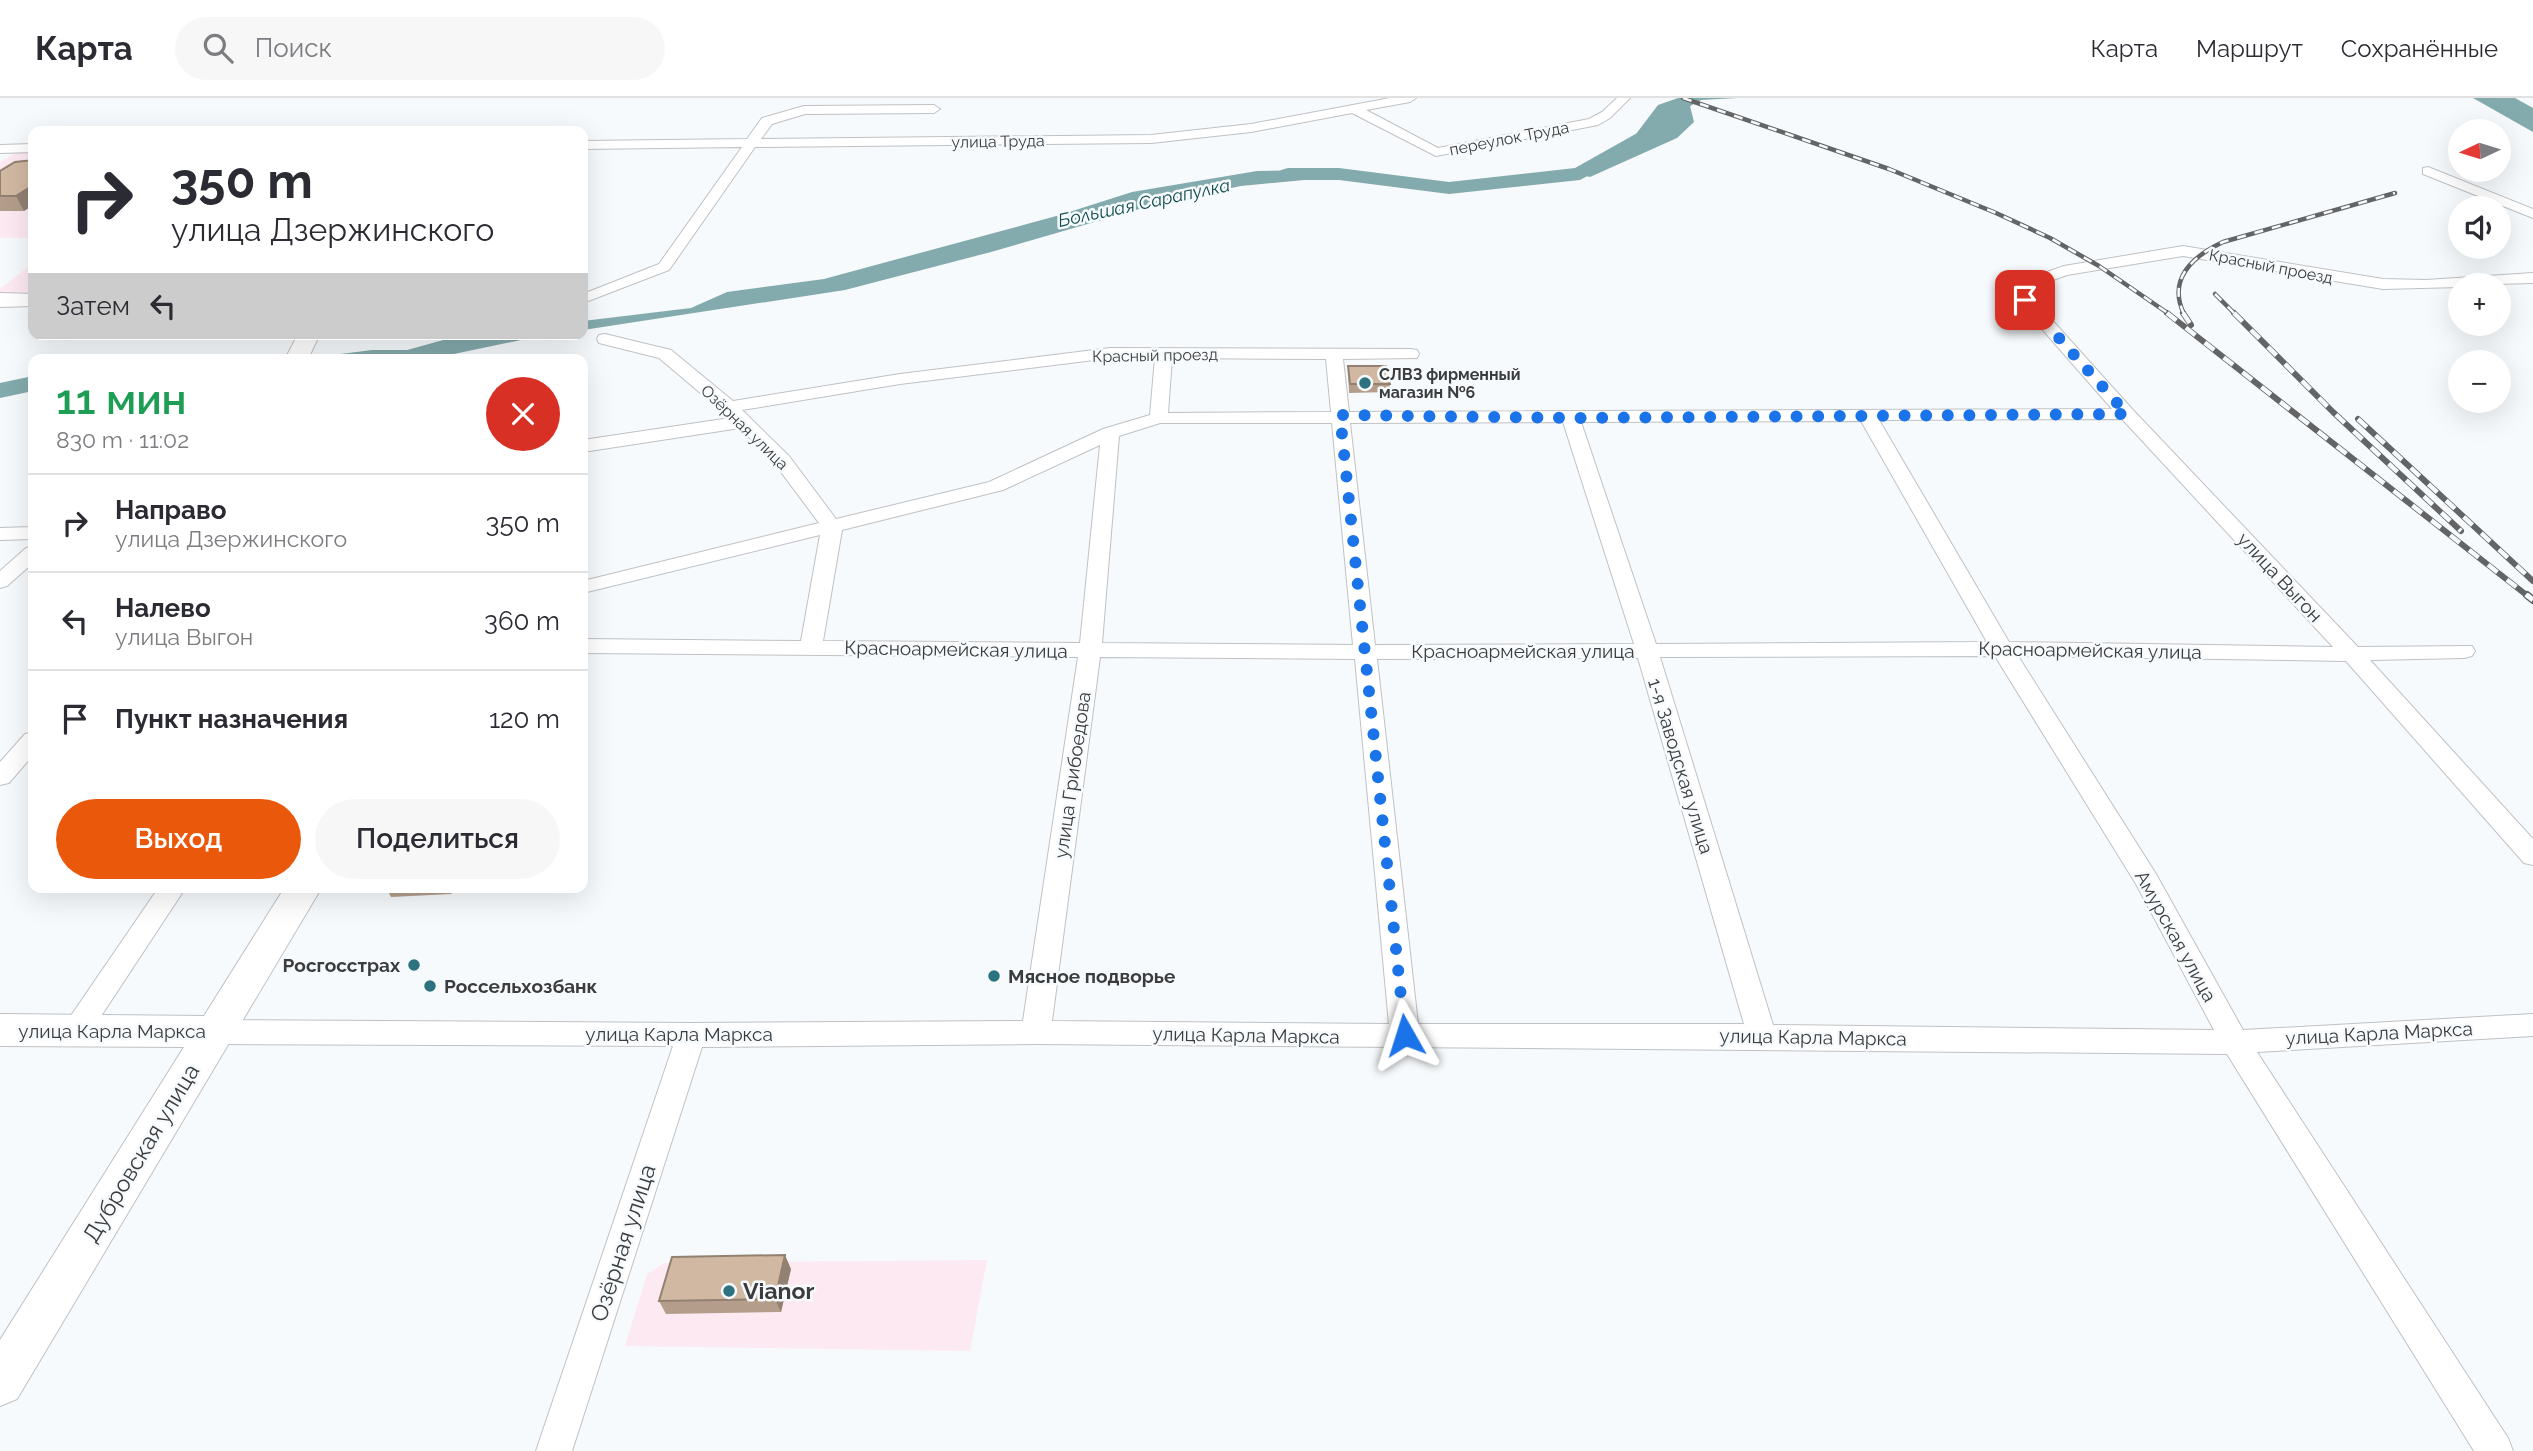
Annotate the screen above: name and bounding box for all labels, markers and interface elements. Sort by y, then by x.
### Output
search box [175,17,665,80]
text: Карта [35,29,133,68]
icon: search [199,29,237,67]
text: Поиск [255,33,332,63]
text: Карта [2090,34,2158,63]
text: Маршрут [2196,34,2303,63]
text: Сохранённые [2341,34,2498,63]
street label: переулок Труда [1448,118,1570,159]
north arrow [2448,119,2511,182]
map controls [2448,119,2511,413]
street label: улица Труда [951,131,1045,152]
text: 350 m [171,152,313,209]
icon: right [56,154,147,245]
water label: Большая Сарапулка [1056,174,1232,231]
button: sound [2448,196,2511,259]
text: улица Дзержинского [171,211,494,248]
street label: Красный проезд [2207,245,2334,288]
pin [1995,270,2055,330]
button: + [2448,273,2511,336]
icon: arrive [2006,281,2044,319]
icon: left [144,287,182,325]
text: Затем [56,291,130,321]
street label: Красный проезд [1092,345,1218,366]
button: − [2448,350,2511,413]
place label: СЛВЗ фирменный магазин №6 [1379,365,1521,402]
text: 11 мин [56,375,187,424]
marker: СЛВЗ фирменный магазин №6 [1357,375,1373,391]
button: close [486,377,560,451]
street label: Озёрная улица [697,381,792,474]
text: 830 m · 11:02 [56,426,189,453]
text: Направо [115,495,226,525]
icon: right [56,504,94,542]
text: 350 m [486,508,560,538]
text: улица Дзержинского [115,525,347,552]
street label: улица Выгон [2233,528,2327,626]
text: Налево [115,593,211,623]
icon: left [56,602,94,640]
text: 360 m [484,606,560,636]
text: улица Выгон [115,623,253,650]
street label: Красноармейская улица [844,636,1068,662]
street label: Красноармейская улица [1978,637,2202,663]
street label: Красноармейская улица [1411,640,1635,662]
street label: 1-я Заводская улица [1644,676,1718,856]
street label: улица Грибоедова [1049,690,1095,860]
icon: arrive [56,700,94,738]
text: Пункт назначения [115,704,348,734]
text: 120 m [489,704,560,734]
button: Выход [56,799,301,879]
button: Поделиться [315,799,560,879]
street label: Амурская улица [2131,866,2221,1006]
place label: Росгосстрах [283,954,401,976]
marker: Росгосстрах [406,957,422,973]
place label: Мясное подворье [1008,965,1175,987]
marker: Мясное подворье [986,968,1002,984]
place label: Россельхозбанк [444,975,598,997]
marker: Россельхозбанк [422,978,438,994]
position arrow [1368,998,1442,1072]
street label: улица Карла Маркса [2285,1017,2473,1049]
street label: улица Карла Маркса [18,1020,206,1042]
street label: улица Карла Маркса [1152,1022,1340,1048]
street label: улица Карла Маркса [585,1023,773,1045]
street label: улица Карла Маркса [1719,1024,1907,1050]
street label: Дубровская улица [77,1059,204,1247]
street label: Озёрная улица [584,1161,661,1325]
place label: Vianor [743,1277,814,1304]
marker: Vianor [721,1283,737,1299]

